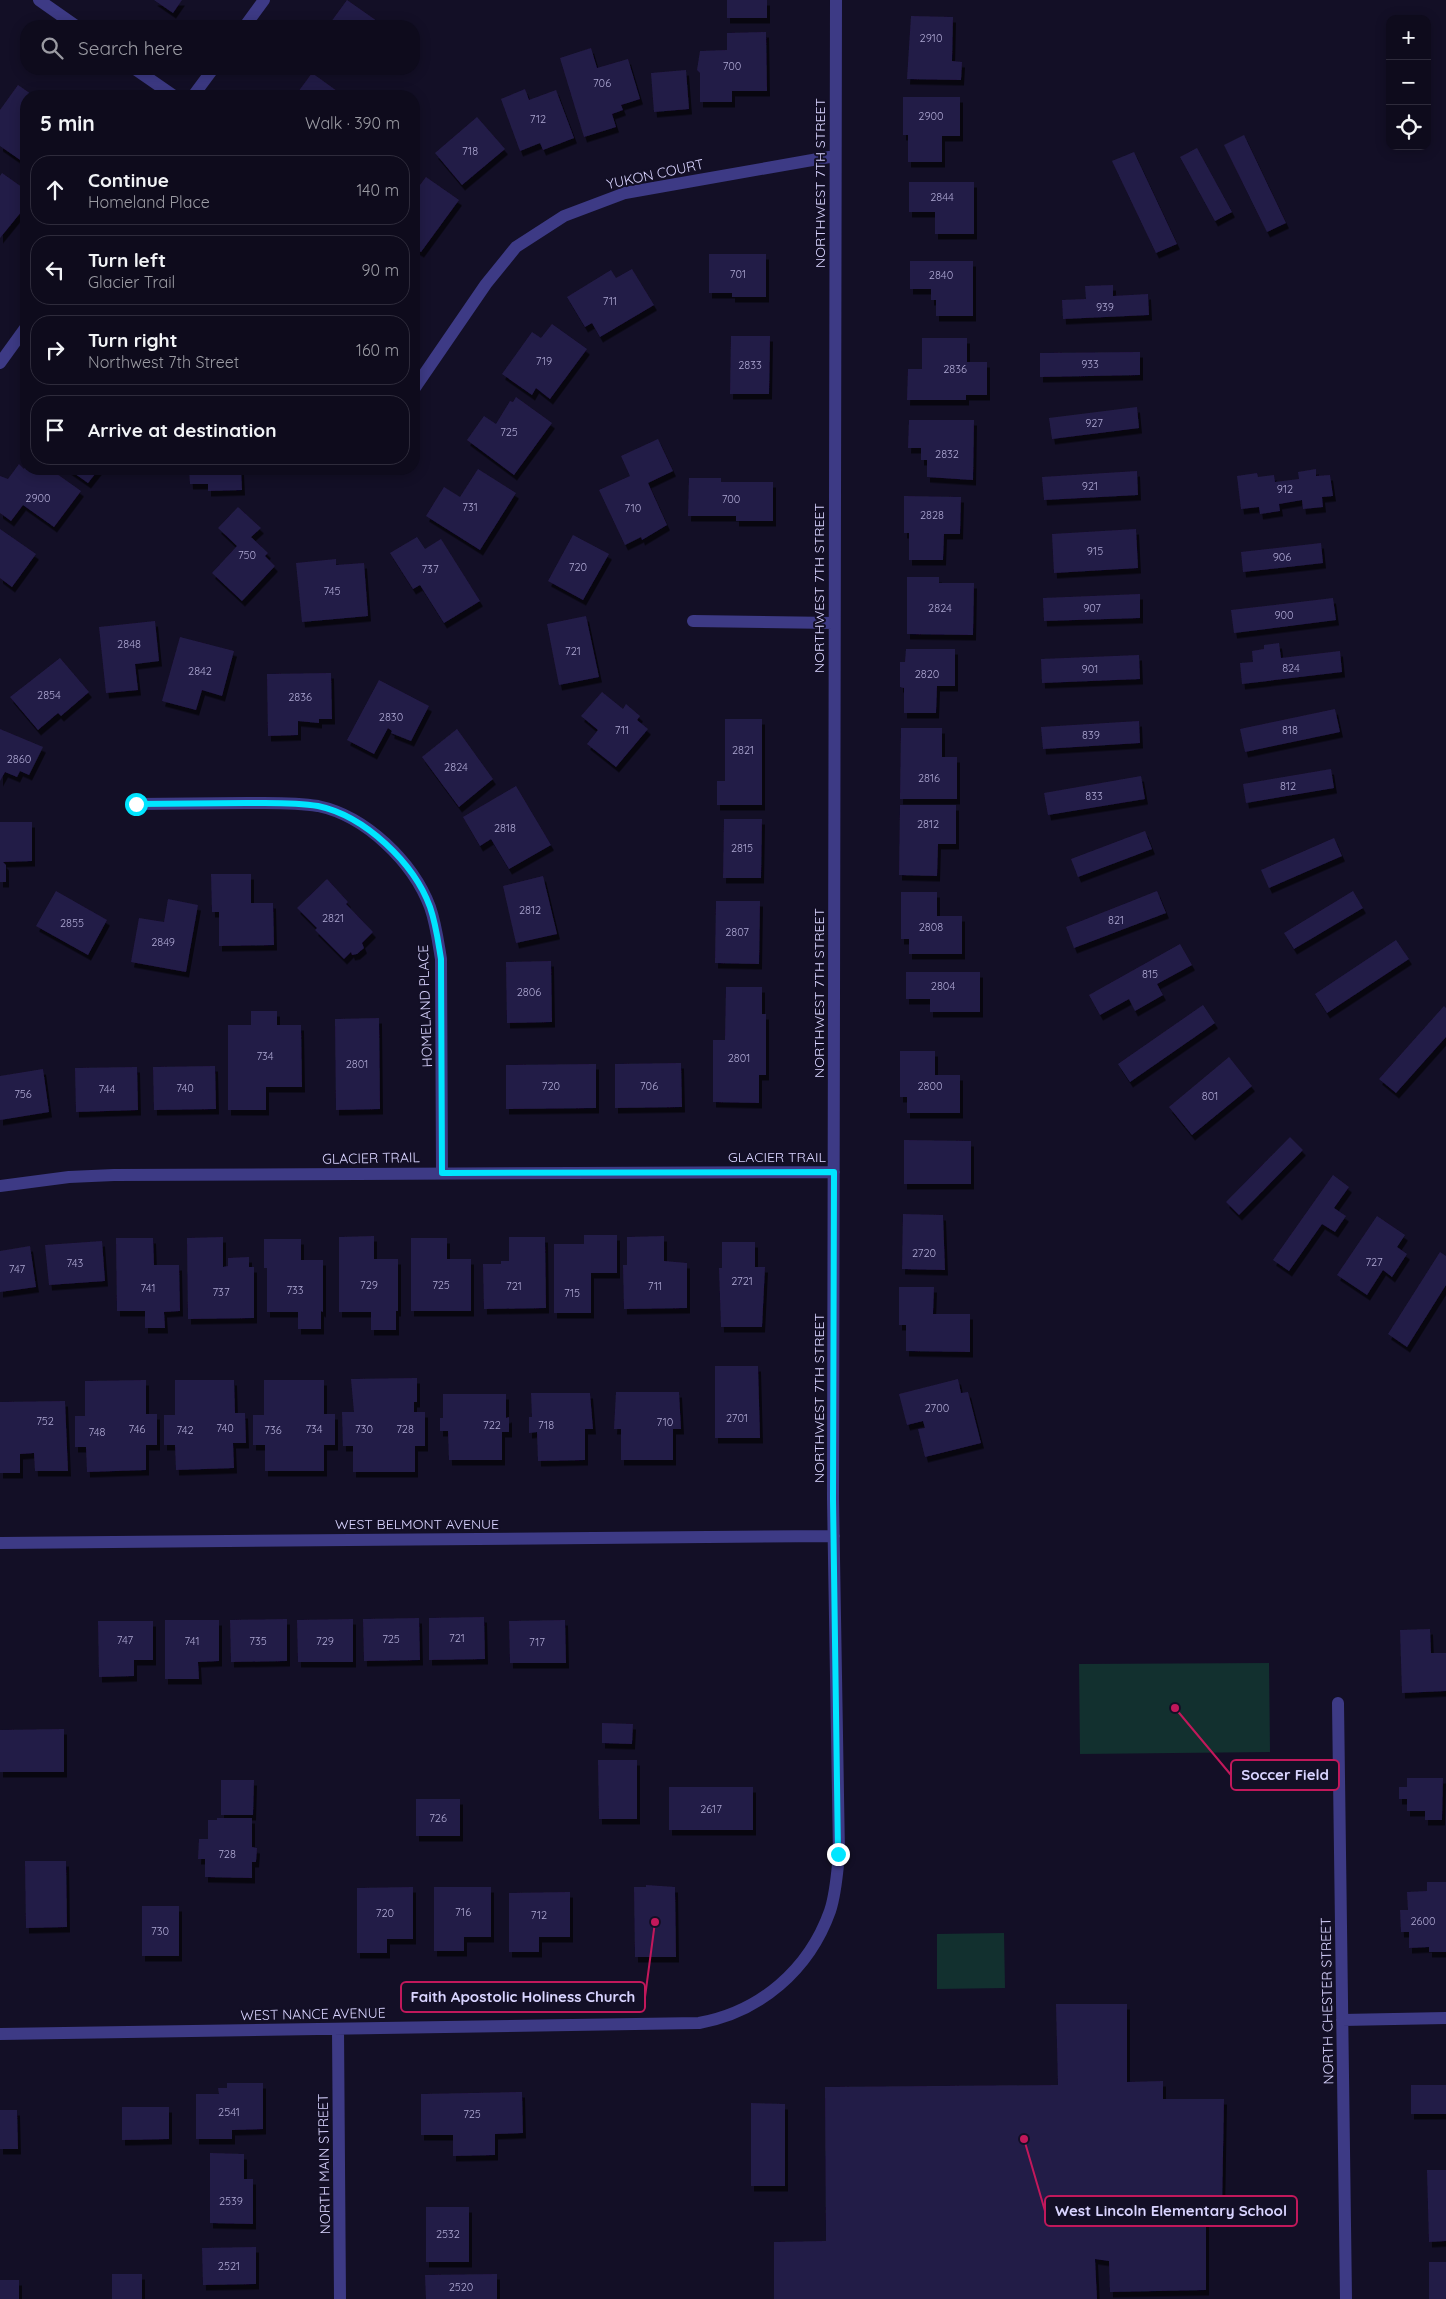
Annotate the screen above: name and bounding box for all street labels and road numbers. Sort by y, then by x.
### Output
street label: NORTHWEST 7TH STREET [811,98,829,268]
street label: YUKON COURT [605,155,705,193]
street label: NORTHWEST 7TH STREET [810,503,828,673]
street label: NORTHWEST 7TH STREET [810,908,828,1078]
street label: HOMELAND PLACE [414,944,436,1068]
street label: GLACIER TRAIL [322,1148,421,1168]
street label: GLACIER TRAIL [728,1148,826,1166]
street label: NORTHWEST 7TH STREET [810,1313,828,1483]
street label: WEST BELMONT AVENUE [335,1515,499,1533]
street label: NORTH CHESTER STREET [1317,1917,1337,2085]
street label: WEST NANCE AVENUE [240,2004,386,2024]
street label: NORTH MAIN STREET [314,2094,334,2234]

